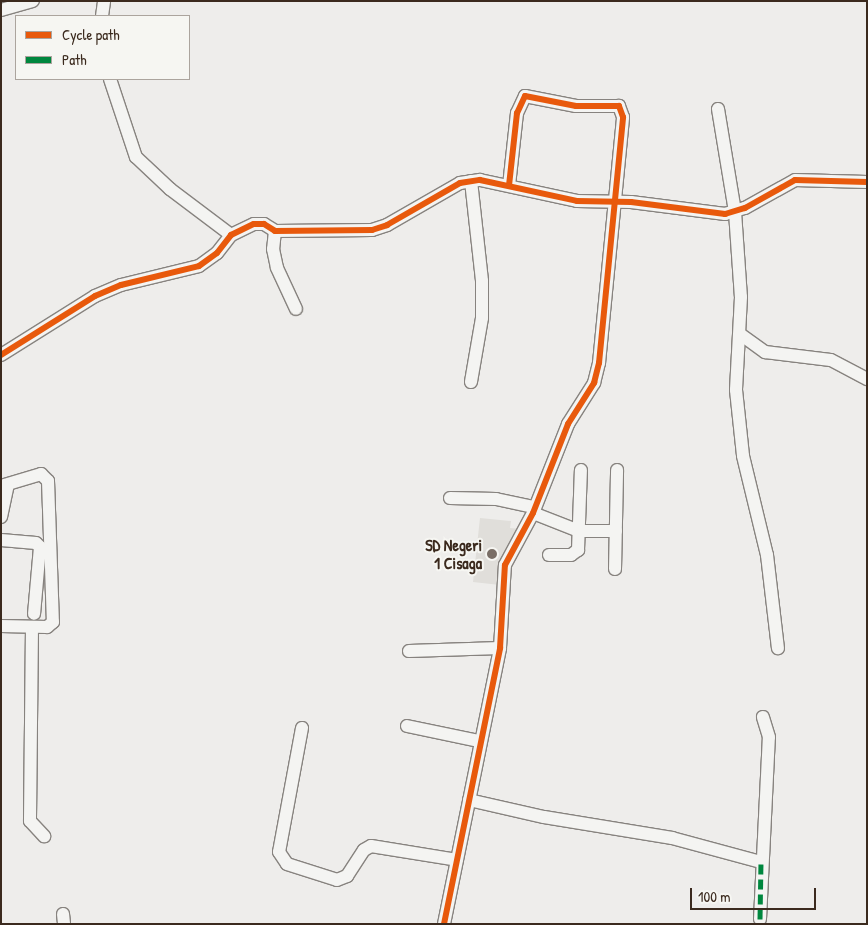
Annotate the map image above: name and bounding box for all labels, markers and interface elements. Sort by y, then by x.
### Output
legend [15,15,190,80]
text: Cycle path [62,24,120,45]
text: Path [62,49,87,70]
place label: SD Negeri 1 Cisaga [425,535,482,573]
marker: SD Negeri 1 Cisaga [486,548,498,560]
scale bar [693,878,819,910]
text: 100 m [698,886,731,907]

